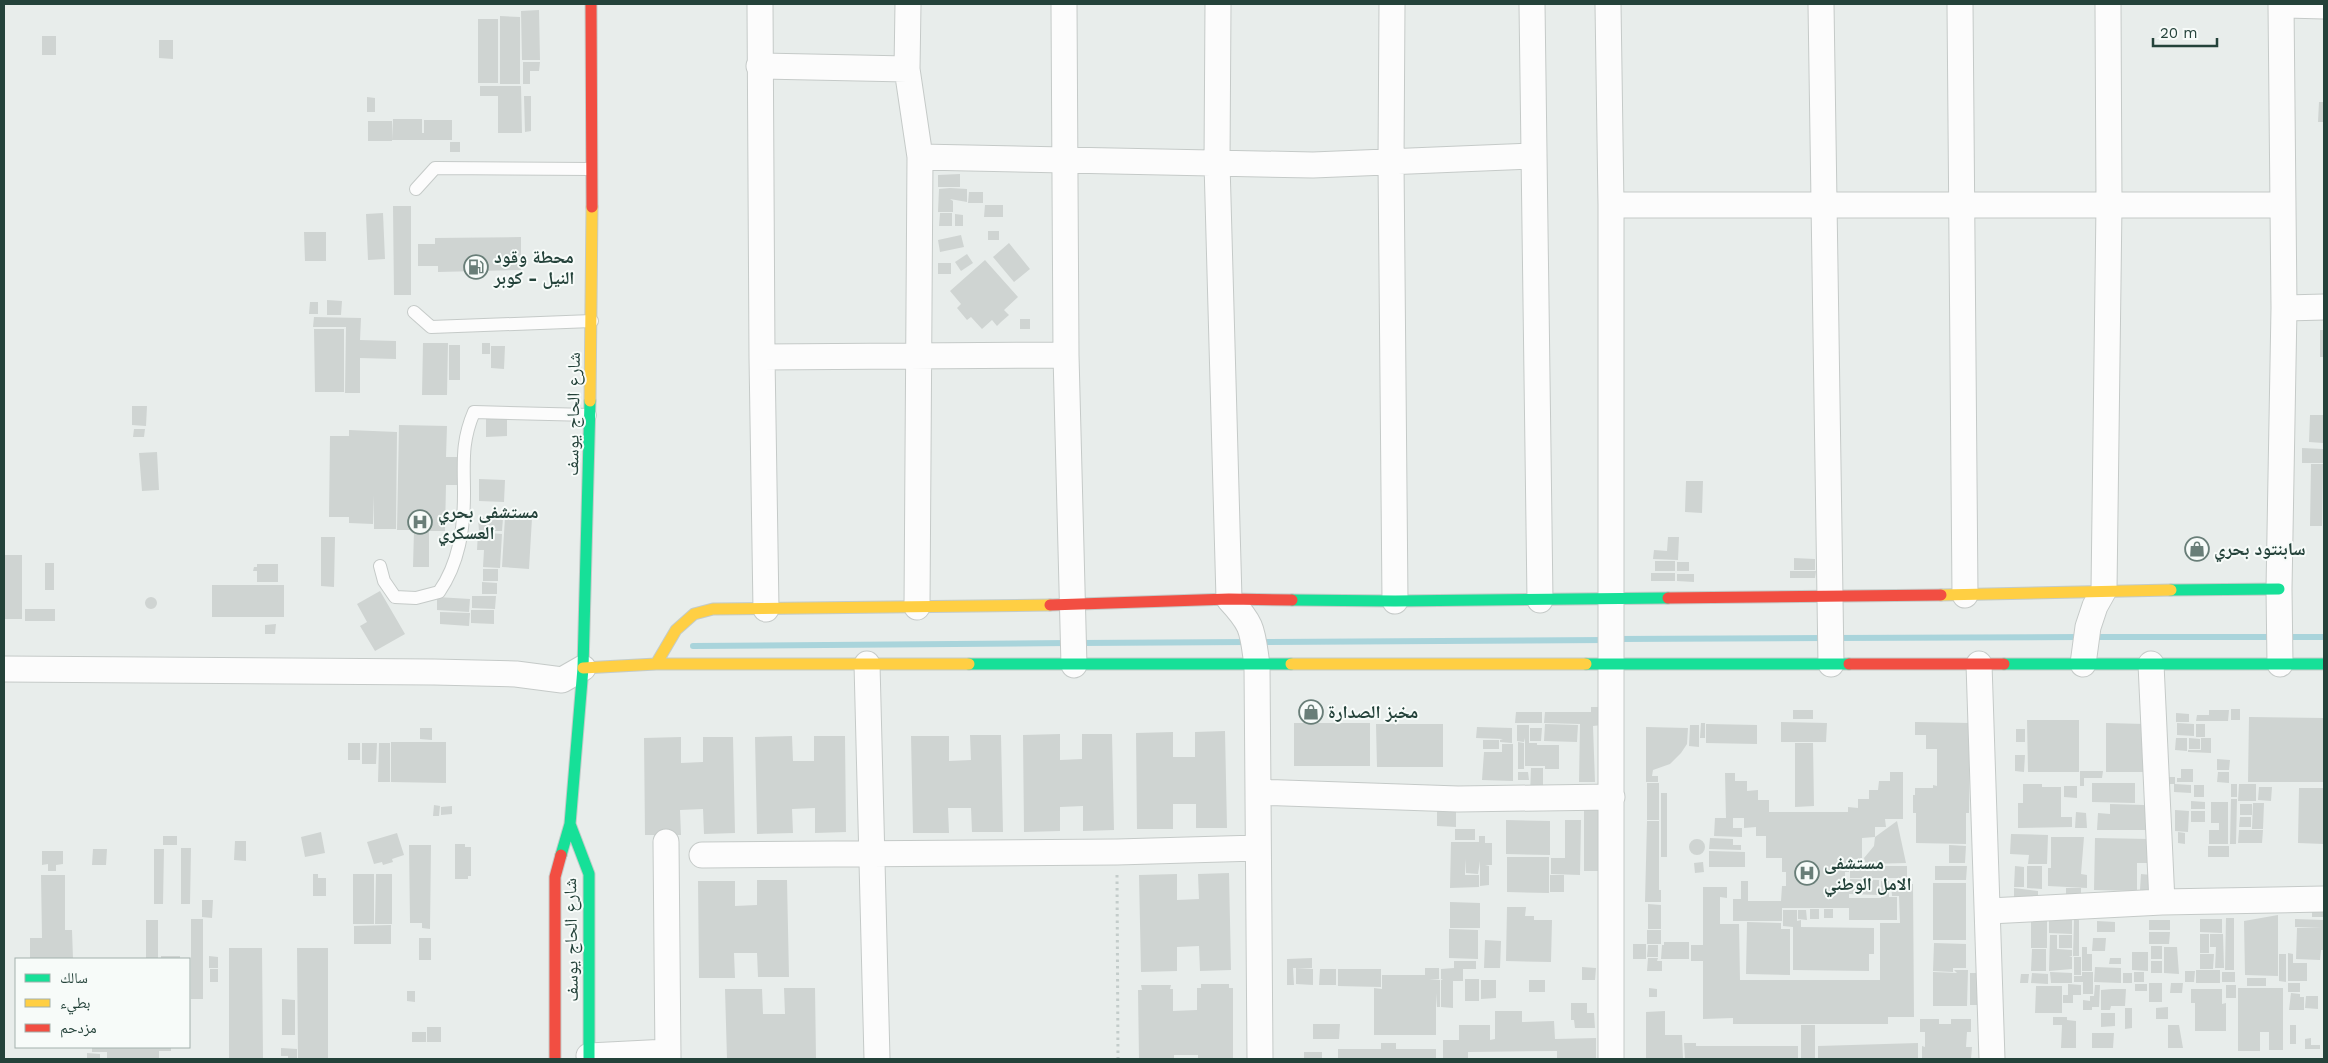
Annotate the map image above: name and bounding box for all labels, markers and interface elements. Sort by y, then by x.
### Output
scale bar [2153,15,2217,47]
text: 20 m [2160,24,2198,42]
place label: محطة وقود النيل - كوبر [493,246,574,289]
fuel station icon: محطة وقود النيل - كوبر [463,254,489,280]
street label: شارع الحاج يوسف [561,352,586,476]
place label: مستشفى بحري العسكري [438,501,538,547]
hospital icon: مستشفى بحري العسكري [407,509,433,535]
shop icon: سابنتود بحري [2184,536,2210,562]
place label: سابنتود بحري [2214,538,2306,563]
shop icon: مخبز الصدارة [1298,699,1324,725]
place label: مخبز الصدارة [1328,701,1418,723]
place label: مستشفى الامل الوطني [1824,852,1912,898]
hospital icon: مستشفى الامل الوطني [1794,860,1820,886]
street label: شارع الحاج يوسف [559,878,584,1002]
legend [15,958,190,1048]
text: سالك [60,969,88,987]
text: بطيء [60,994,90,1015]
text: مزدحم [60,1019,97,1038]

